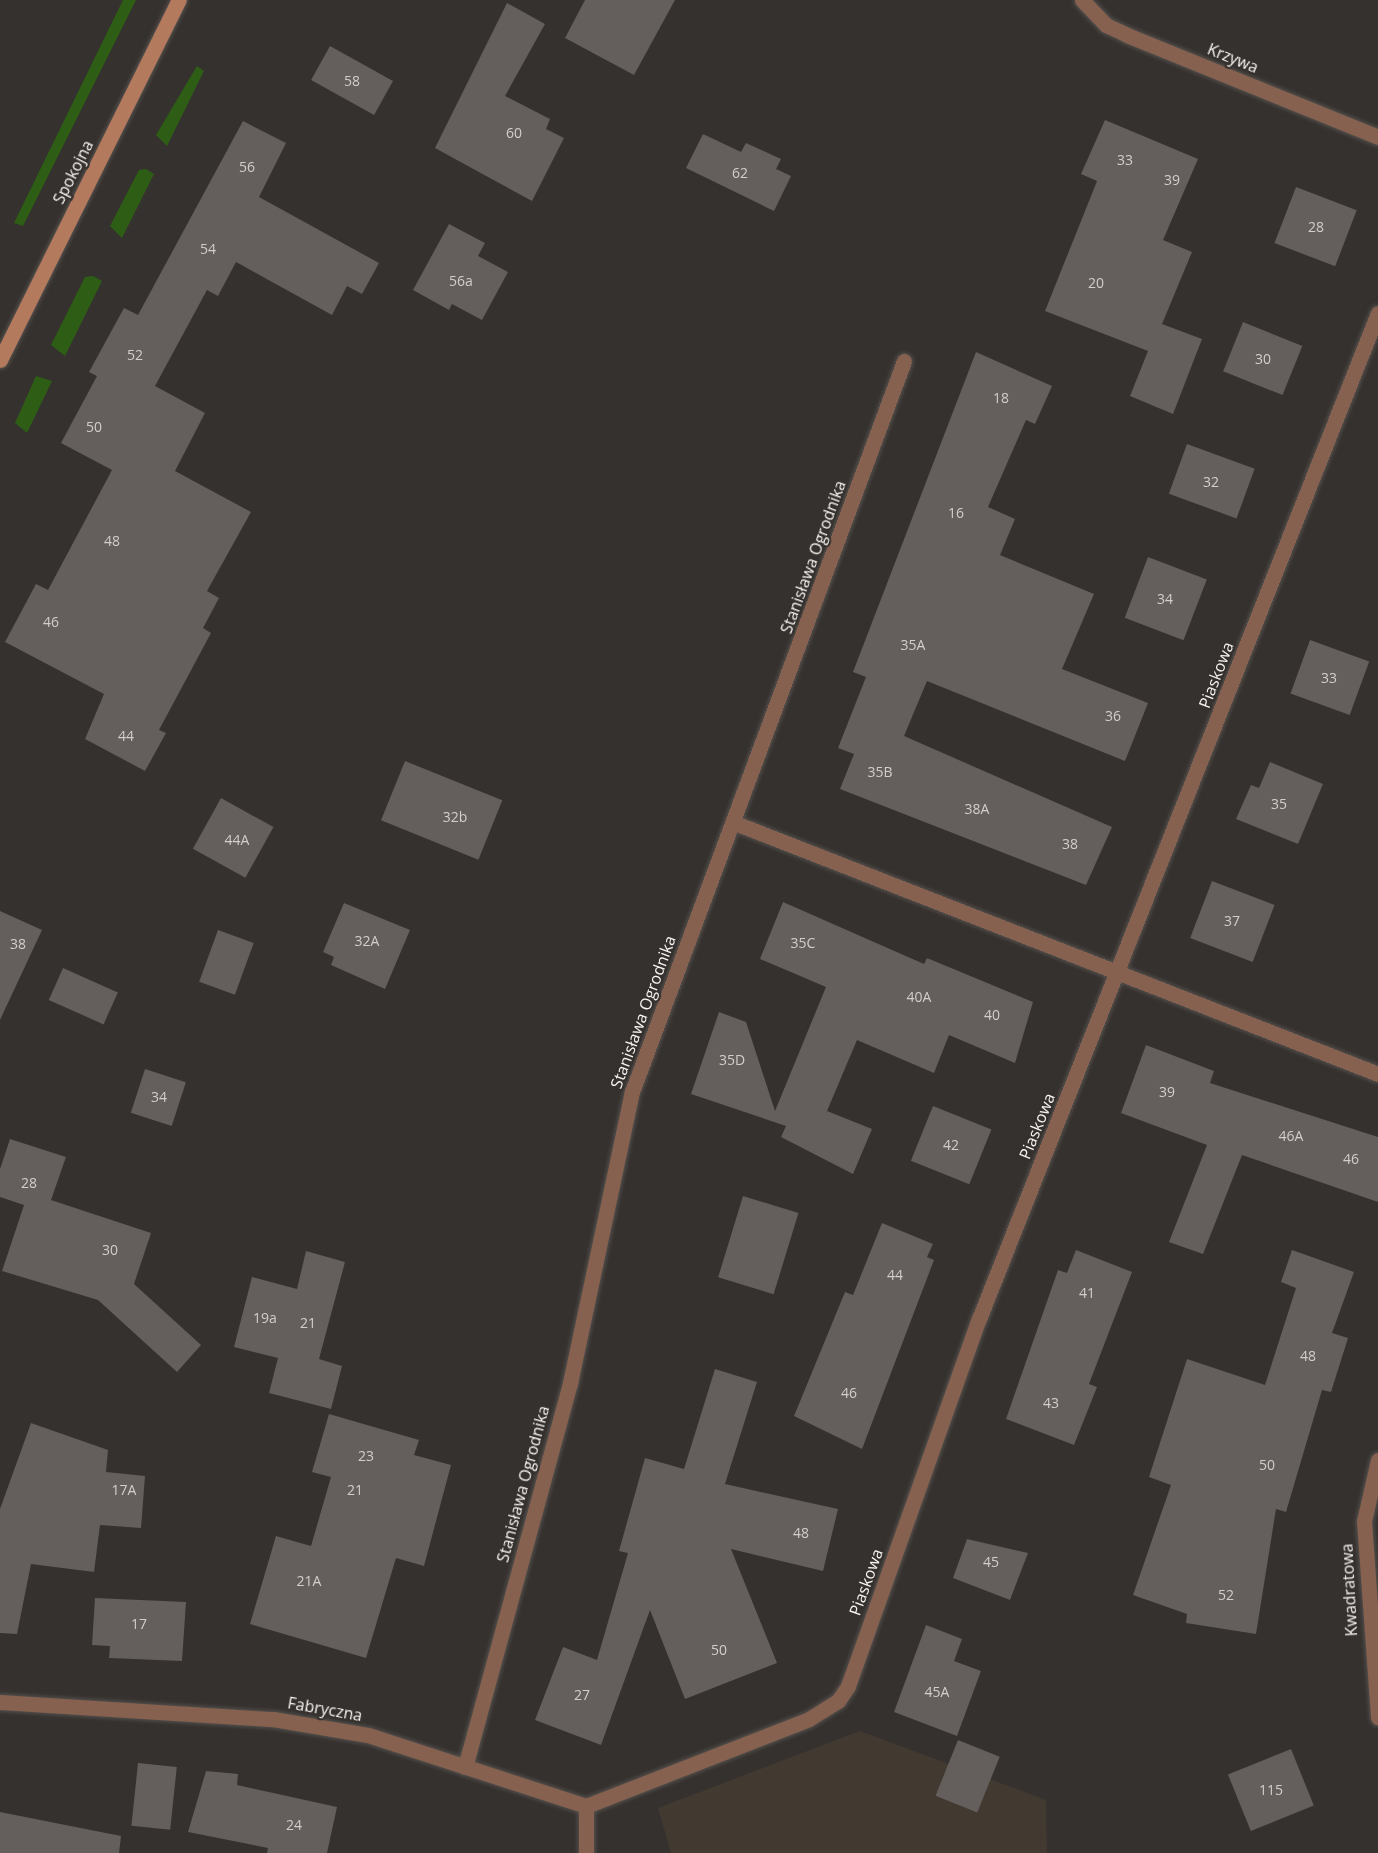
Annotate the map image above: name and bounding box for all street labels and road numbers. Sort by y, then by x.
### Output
street label: Krzywa [1205,39,1261,77]
street label: Spokojna [49,137,97,207]
street label: Stanisława Ogrodnika [776,478,850,636]
street label: Piaskowa [1195,639,1237,711]
street label: Stanisława Ogrodnika [606,933,680,1091]
street label: Piaskowa [1015,1090,1059,1162]
street label: Stanisława Ogrodnika [493,1404,553,1564]
street label: Kwadratowa [1337,1543,1361,1637]
street label: Piaskowa [845,1546,887,1618]
street label: Fabryczna [286,1693,364,1725]

